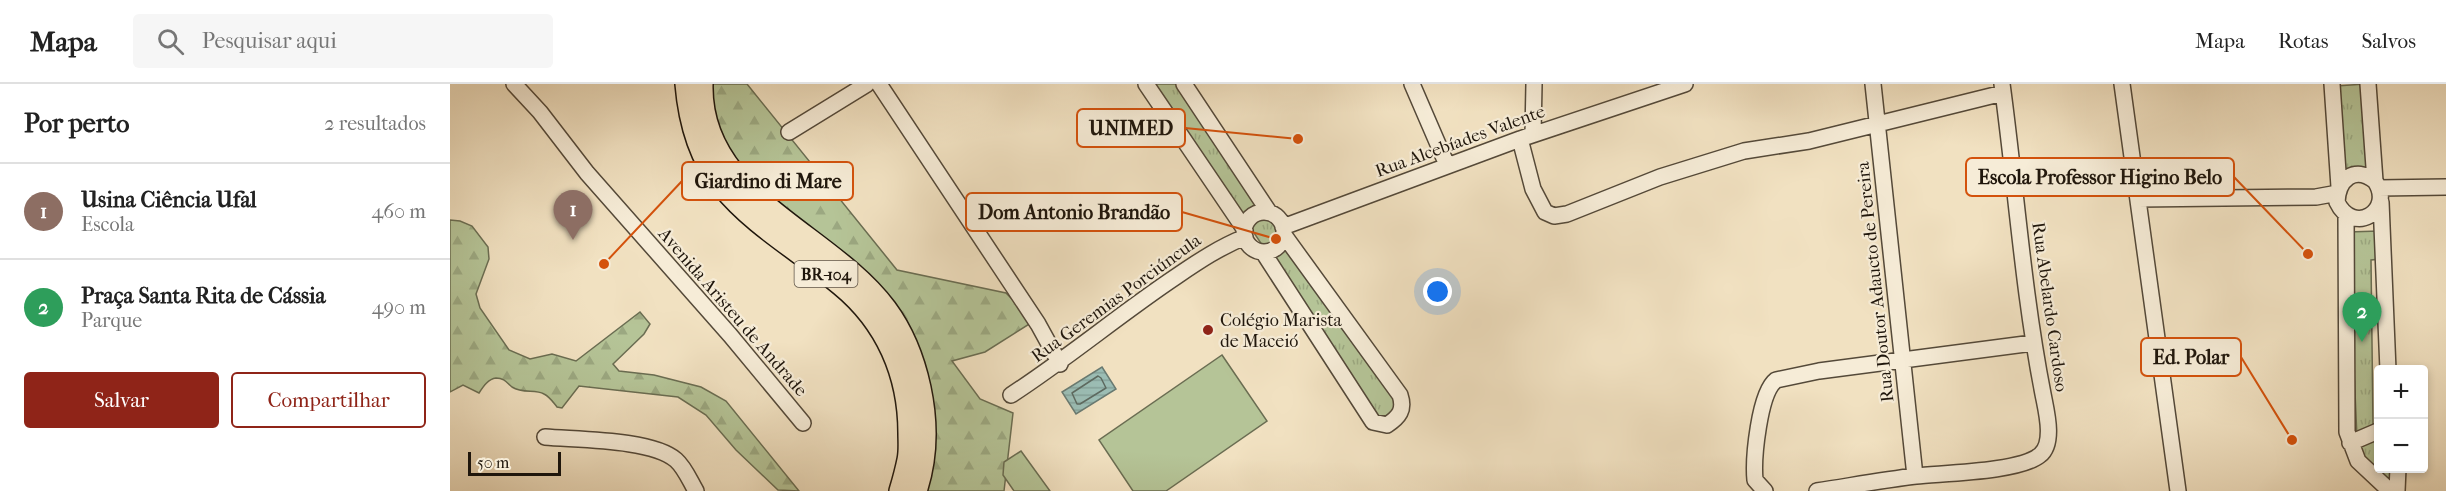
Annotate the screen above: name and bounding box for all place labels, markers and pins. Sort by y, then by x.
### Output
callout: UNIMED [1077,109,1185,147]
callout: Escola Professor Higino Belo [1966,158,2234,196]
callout: Giardino di Mare [682,162,853,200]
pin: 1 [554,190,592,240]
callout: Dom Antonio Brandão [966,193,1182,231]
pin: 2 [2342,292,2382,342]
place label: Colégio Marista de Maceió [1220,310,1343,352]
marker: Colégio Marista de Maceió [1201,323,1215,337]
callout: Ed. Polar [2141,338,2241,376]

